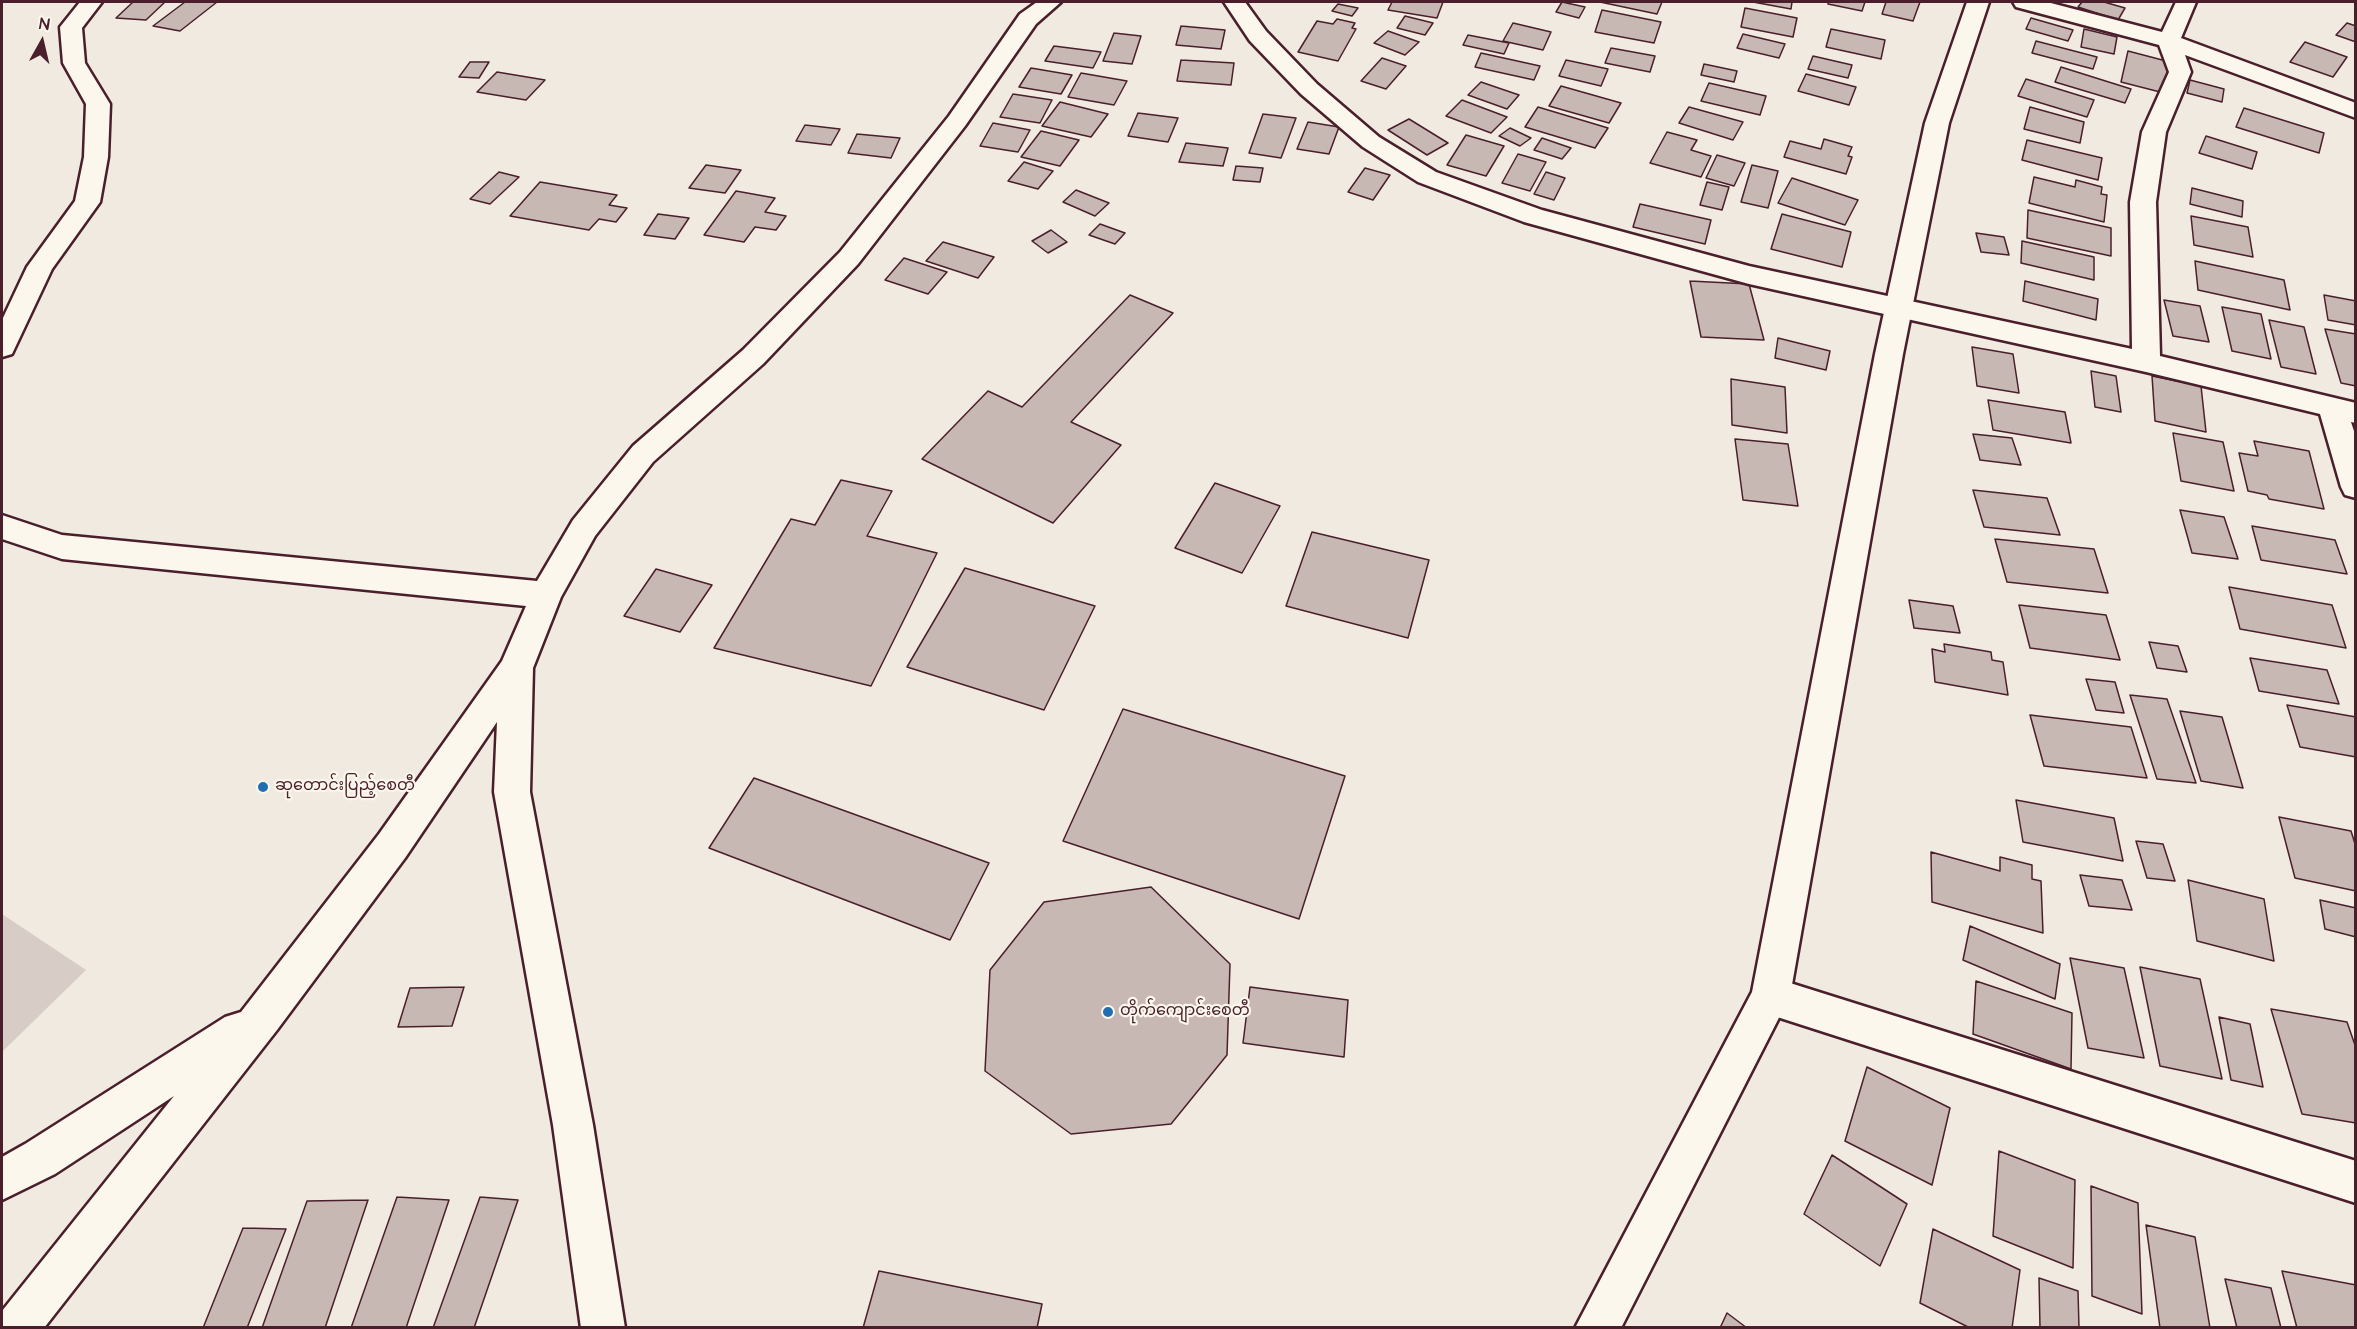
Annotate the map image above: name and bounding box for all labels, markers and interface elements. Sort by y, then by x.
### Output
north arrow [12,12,72,72]
text: N [38,13,51,36]
place label: ဆုတောင်းပြည့်စေတီ [275,777,415,797]
marker: ဆုတောင်းပြည့်စေတီ [256,780,270,794]
place label: တိုက်ကျောင်းစေတီ [1120,1002,1250,1022]
marker: တိုက်ကျောင်းစေတီ [1101,1005,1115,1019]

